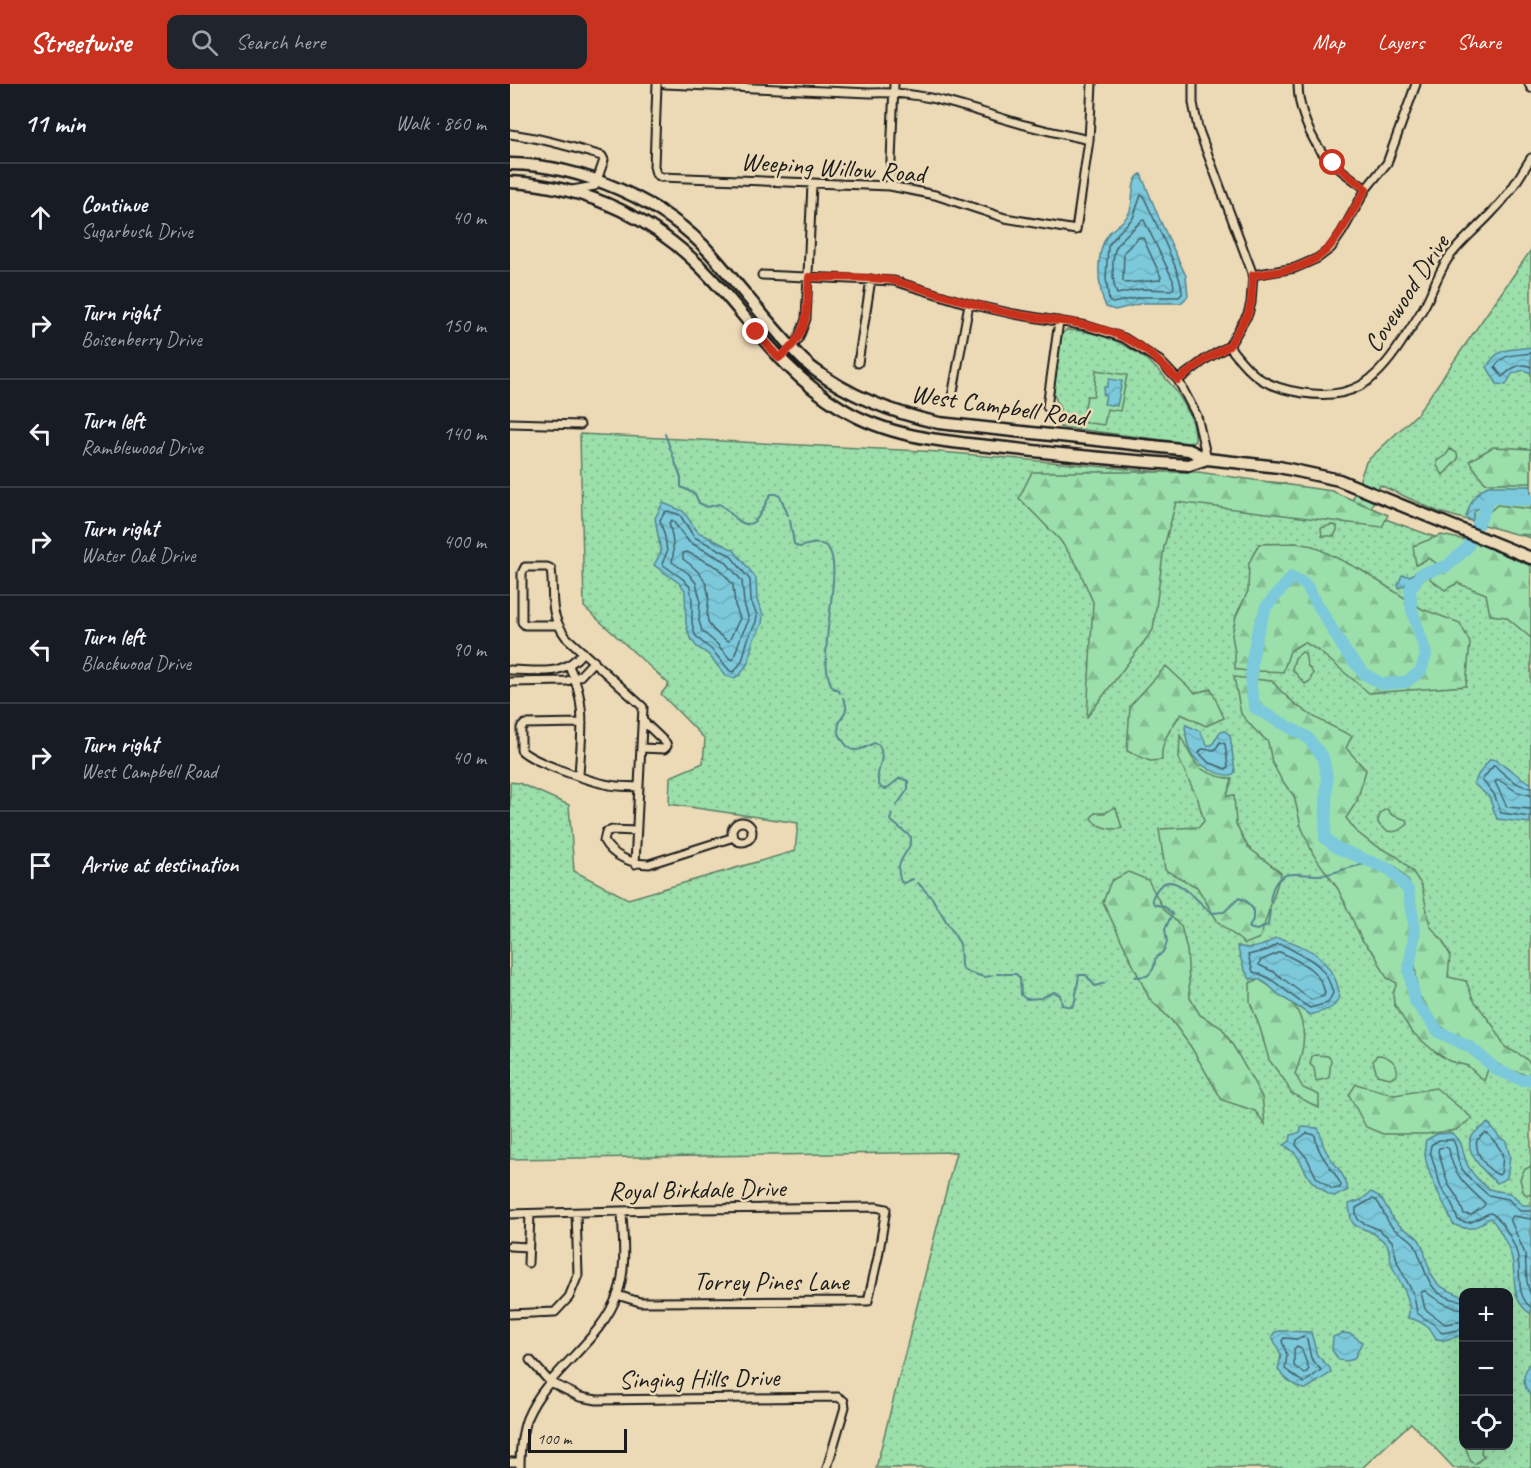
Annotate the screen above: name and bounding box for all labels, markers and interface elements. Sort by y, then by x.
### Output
search box [167,15,587,69]
text: Streetwise [30,25,131,60]
icon: search [188,26,221,59]
text: Search here [236,28,325,56]
text: Map [1312,29,1345,55]
text: Layers [1378,29,1424,55]
text: Share [1457,29,1501,55]
text: 11 min [24,107,86,140]
text: Walk · 860 m [396,111,486,136]
street label: Weeping Willow Road [740,145,930,191]
route start [1319,149,1345,175]
text: Continue [81,191,147,219]
icon: ahead [24,201,57,234]
text: 40 m [452,205,486,230]
text: Sugarbush Drive [81,219,193,244]
street label: Covewood Drive [1356,227,1457,358]
text: Turn right [81,299,158,327]
icon: right [24,309,57,342]
text: 150 m [443,313,486,338]
route end [742,318,768,344]
text: Boisenberry Drive [81,327,202,352]
street label: West Campbell Road [909,377,1093,435]
text: Turn left [81,407,145,435]
icon: left [24,417,57,450]
text: 140 m [443,421,486,446]
text: Ramblewood Drive [81,435,203,460]
text: Turn right [81,515,158,543]
icon: right [24,525,57,558]
text: 400 m [443,529,486,554]
text: Water Oak Drive [81,543,195,568]
text: Turn left [81,623,145,651]
icon: left [24,633,57,666]
text: 90 m [452,637,486,662]
text: Blackwood Drive [81,651,191,676]
text: Turn right [81,731,158,759]
icon: right [24,741,57,774]
text: 40 m [452,745,486,770]
text: West Campbell Road [81,759,217,784]
icon: arrive [24,849,57,882]
text: Arrive at destination [81,851,238,879]
street label: Royal Birkdale Drive [608,1171,788,1208]
street label: Torrey Pines Lane [694,1265,850,1298]
map controls [1459,1288,1513,1450]
button: + [1459,1288,1513,1342]
button: − [1459,1342,1513,1396]
street label: Singing Hills Drive [618,1361,781,1396]
button: locate [1459,1396,1513,1450]
scale bar [528,1426,627,1454]
text: 100 m [537,1429,571,1449]

